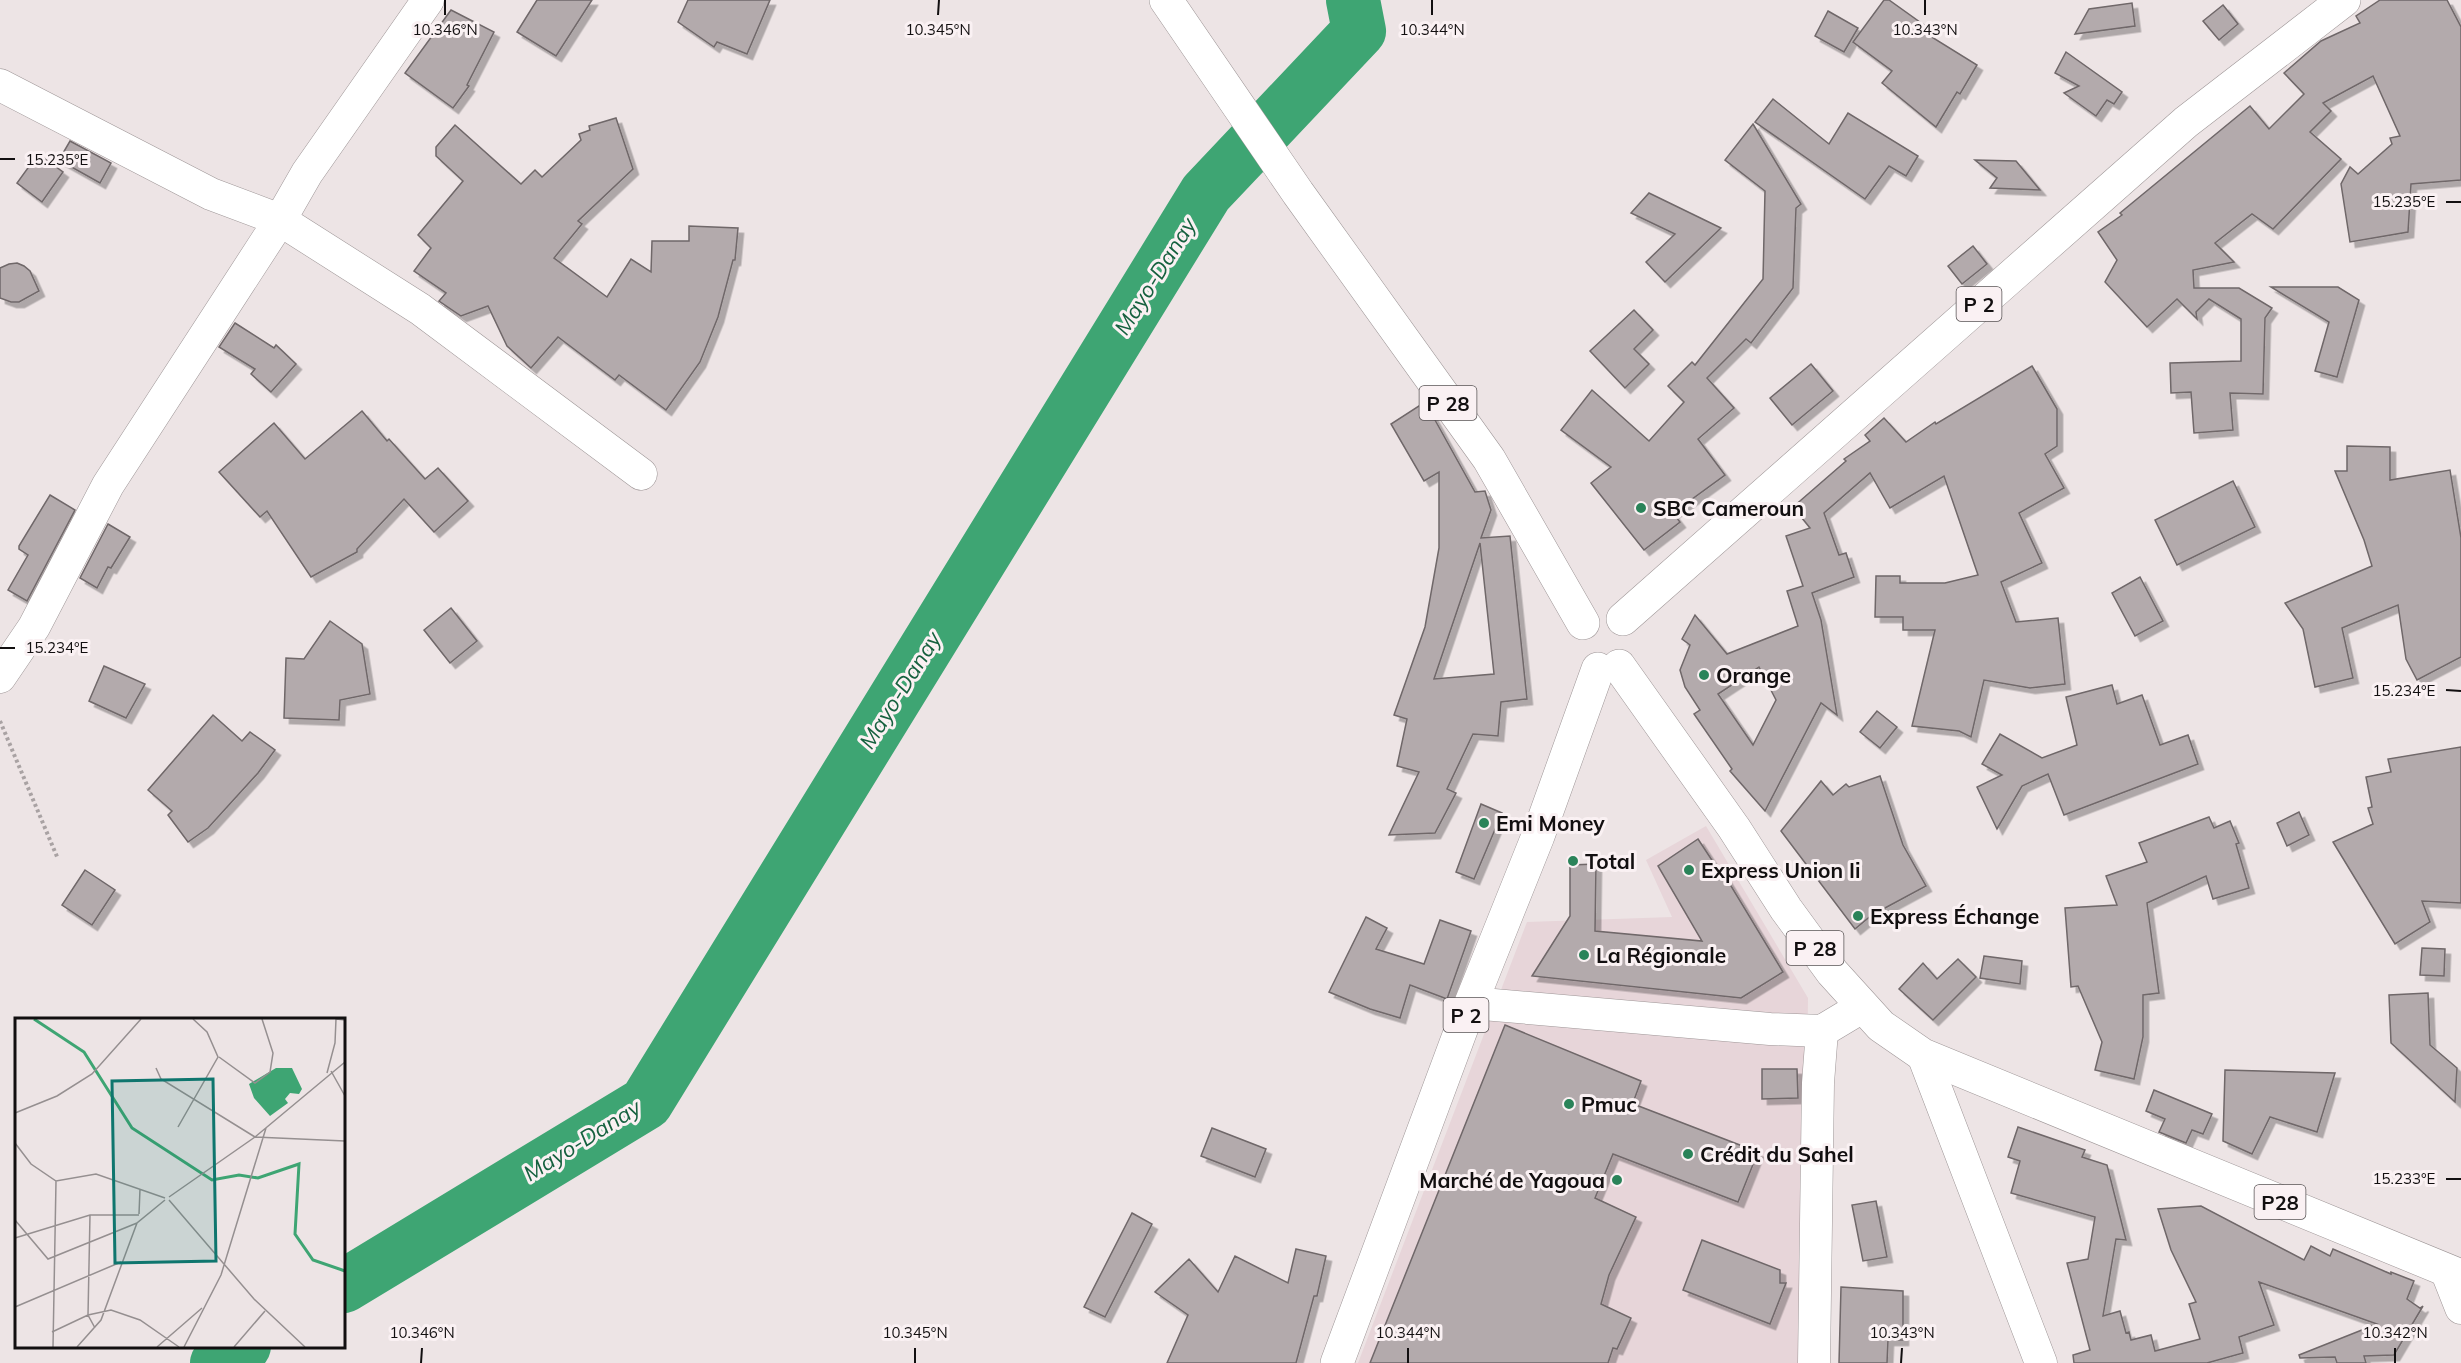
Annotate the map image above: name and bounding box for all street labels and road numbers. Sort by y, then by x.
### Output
road number: P 2 [1956,287,2002,321]
road number: P 28 [1420,386,1476,420]
road number: P 28 [1786,931,1844,965]
road number: P 2 [1444,998,1488,1032]
road number: P28 [2254,1185,2306,1219]

